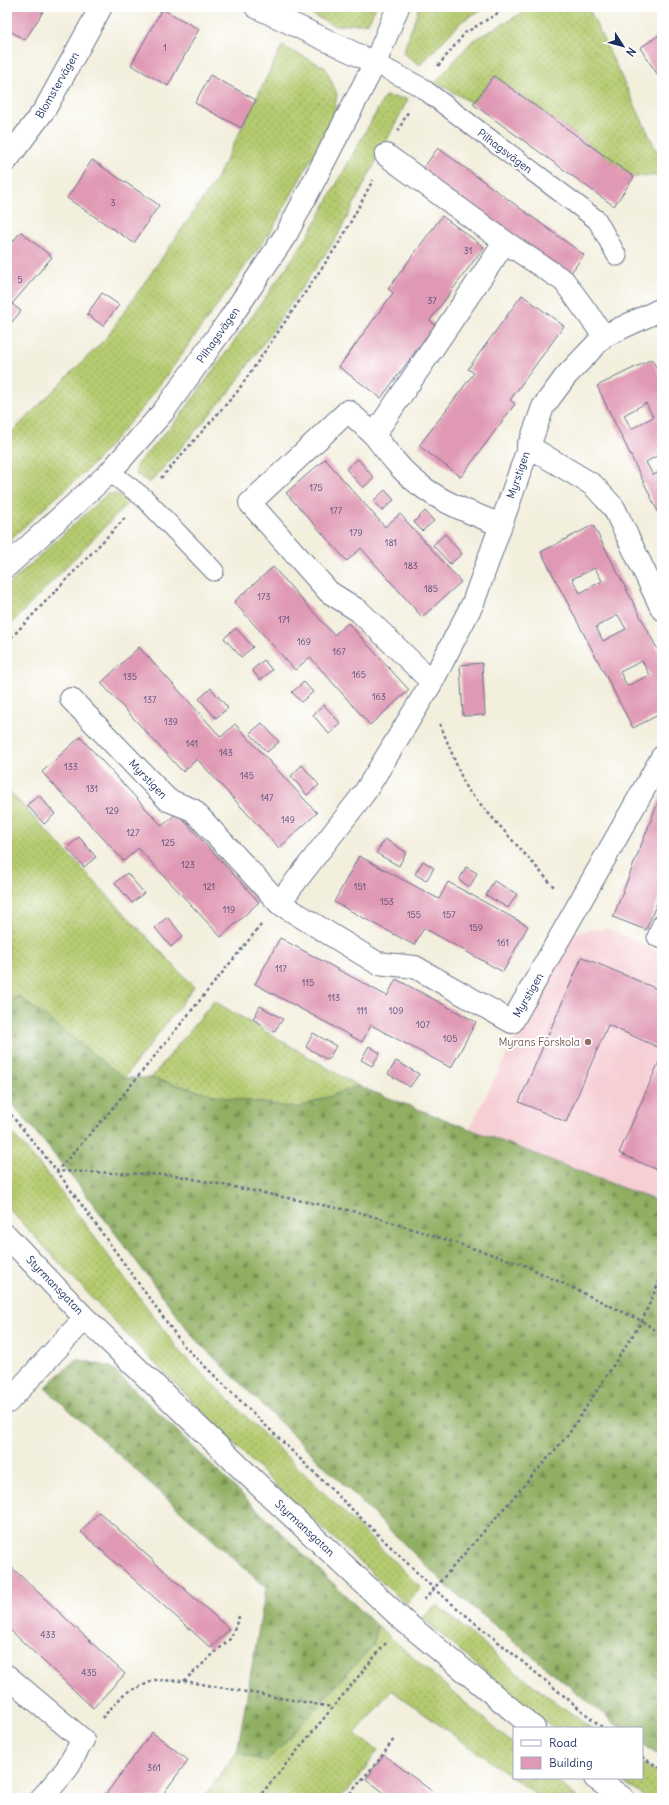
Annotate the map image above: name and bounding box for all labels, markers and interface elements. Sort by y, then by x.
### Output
north arrow [603,26,643,66]
house number: 1 [163,42,167,53]
text: N [623,45,639,59]
street label: Blomstervägen [32,49,82,121]
street label: Pilhagsvägen [475,126,535,176]
house number: 3 [110,197,116,208]
house number: 31 [464,245,472,256]
house number: 5 [17,274,23,285]
house number: 37 [427,295,437,306]
street label: Pilhagsvägen [194,304,242,366]
street label: Myrstigen [503,449,533,501]
house number: 175 [309,482,323,493]
house number: 177 [330,505,343,516]
house number: 179 [349,527,363,538]
house number: 181 [385,537,397,548]
house number: 183 [404,560,418,571]
house number: 185 [424,583,438,594]
house number: 173 [257,591,271,602]
house number: 171 [278,614,290,625]
house number: 169 [297,636,311,647]
house number: 167 [332,646,346,657]
house number: 165 [352,669,366,680]
house number: 135 [123,671,137,682]
house number: 163 [372,691,386,702]
house number: 137 [143,694,157,705]
house number: 139 [164,716,178,727]
house number: 141 [186,738,198,749]
house number: 143 [219,747,233,758]
street label: Myrstigen [126,756,170,802]
house number: 133 [64,761,78,772]
house number: 145 [240,770,254,781]
house number: 131 [86,783,98,794]
house number: 147 [260,792,274,803]
house number: 129 [105,805,119,816]
house number: 149 [281,814,295,825]
house number: 127 [127,827,140,838]
house number: 125 [161,837,175,848]
house number: 123 [181,859,195,870]
house number: 121 [203,881,215,892]
house number: 151 [354,881,366,892]
house number: 153 [380,896,394,907]
house number: 119 [223,904,235,915]
house number: 155 [407,909,421,920]
house number: 157 [442,909,456,920]
house number: 159 [469,922,483,933]
house number: 161 [497,937,509,948]
house number: 117 [275,963,287,974]
street label: Myrstigen [510,970,546,1020]
house number: 115 [302,977,314,988]
house number: 113 [328,992,340,1003]
house number: 111 [357,1005,367,1016]
house number: 109 [389,1005,403,1016]
house number: 107 [416,1019,430,1030]
house number: 105 [443,1033,457,1044]
place label: Myrans Förskola [498,1035,580,1049]
marker: Myrans Förskola [583,1037,593,1047]
street label: Styrmansgatan [23,1253,87,1317]
street label: Styrmansgatan [272,1497,338,1559]
house number: 433 [40,1629,56,1640]
house number: 435 [81,1667,97,1678]
legend [513,1727,643,1779]
text: Road [549,1735,577,1750]
text: Building [549,1755,593,1770]
house number: 361 [147,1762,161,1773]

